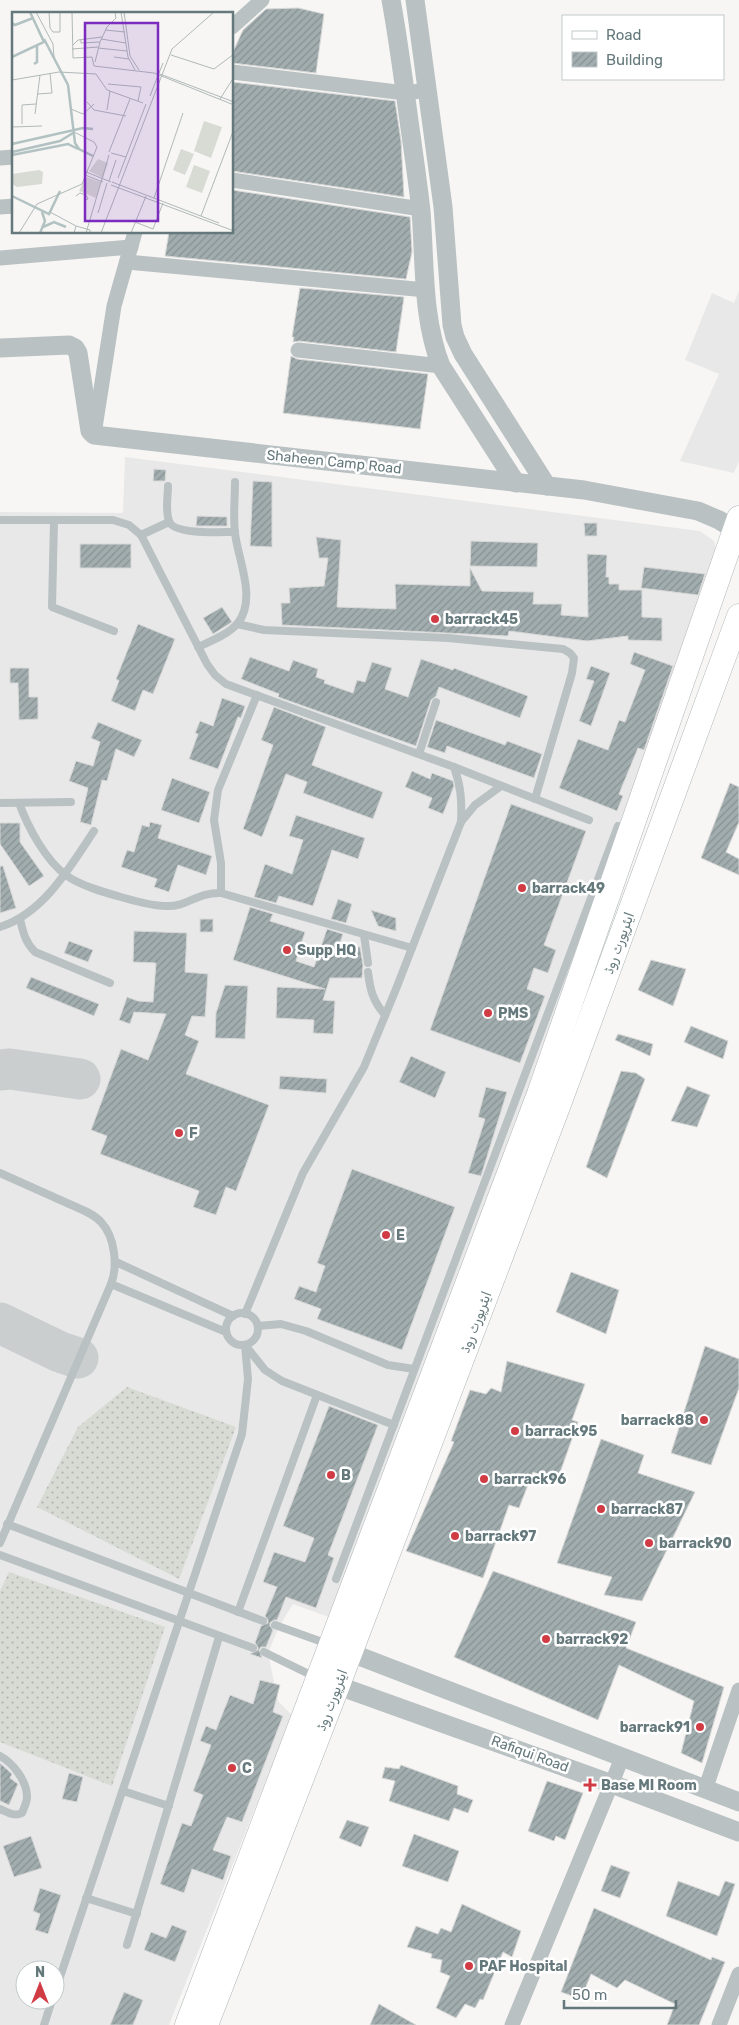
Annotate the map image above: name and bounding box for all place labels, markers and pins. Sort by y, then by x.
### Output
place label: barrack45 [445,611,518,628]
marker: barrack45 [429,613,441,625]
place label: barrack49 [532,880,605,897]
marker: barrack49 [516,882,528,894]
place label: Supp HQ [297,942,356,959]
marker: Supp HQ [281,944,293,956]
place label: PMS [498,1005,528,1022]
marker: PMS [482,1007,494,1019]
place label: F [189,1125,198,1142]
marker: F [173,1127,185,1139]
place label: E [396,1227,405,1244]
marker: E [380,1229,392,1241]
place label: barrack88 [621,1412,694,1429]
marker: barrack88 [698,1414,710,1426]
place label: barrack95 [525,1423,597,1440]
marker: barrack95 [509,1425,521,1437]
place label: B [341,1467,351,1484]
marker: B [325,1469,337,1481]
place label: barrack96 [494,1471,566,1488]
marker: barrack96 [478,1473,490,1485]
place label: barrack87 [611,1501,683,1518]
marker: barrack87 [595,1503,607,1515]
place label: barrack97 [465,1528,536,1545]
marker: barrack97 [449,1530,461,1542]
place label: barrack90 [659,1535,732,1552]
marker: barrack90 [643,1537,655,1549]
place label: barrack92 [556,1631,628,1648]
marker: barrack92 [540,1633,552,1645]
place label: barrack91 [620,1719,690,1736]
marker: barrack91 [694,1721,706,1733]
place label: C [242,1760,252,1777]
marker: C [226,1762,238,1774]
place label: Base MI Room [601,1777,697,1794]
marker: Base MI Room [583,1778,597,1792]
place label: PAF Hospital [479,1958,568,1975]
marker: PAF Hospital [463,1960,475,1972]

